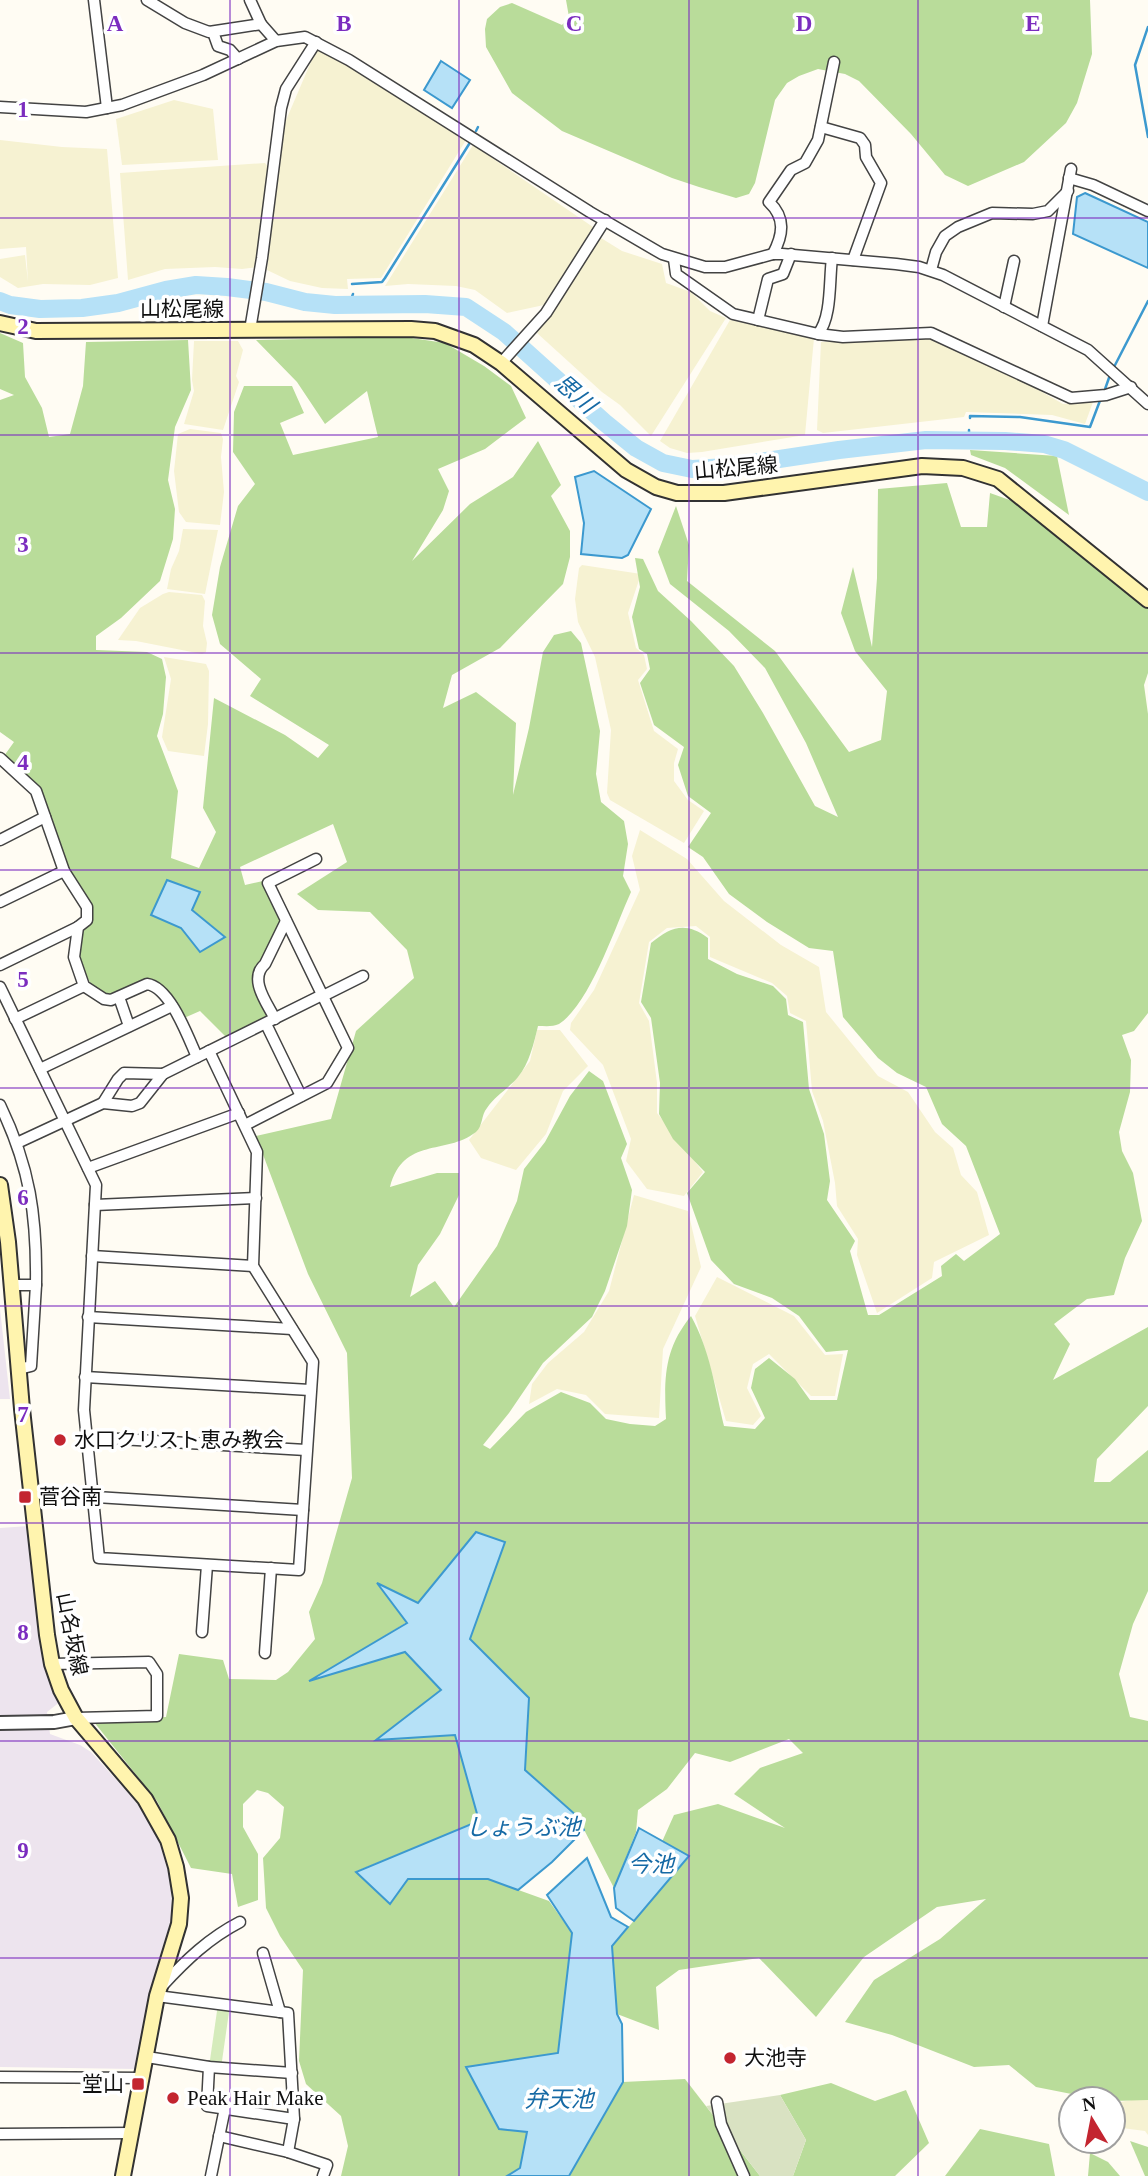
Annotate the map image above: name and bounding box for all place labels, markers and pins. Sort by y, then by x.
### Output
place label: 水口クリスト恵み教会 [74,1428,284,1452]
marker: 水口クリスト恵み教会 [52,1432,68,1448]
place label: 菅谷南 [39,1485,102,1509]
marker: 菅谷南 [17,1489,33,1505]
place label: 大池寺 [744,2046,807,2070]
marker: 大池寺 [722,2050,738,2066]
place label: 堂山 [82,2072,124,2096]
marker: 堂山 [130,2076,146,2092]
place label: Peak Hair Make [187,2086,323,2110]
marker: Peak Hair Make [165,2090,181,2106]

